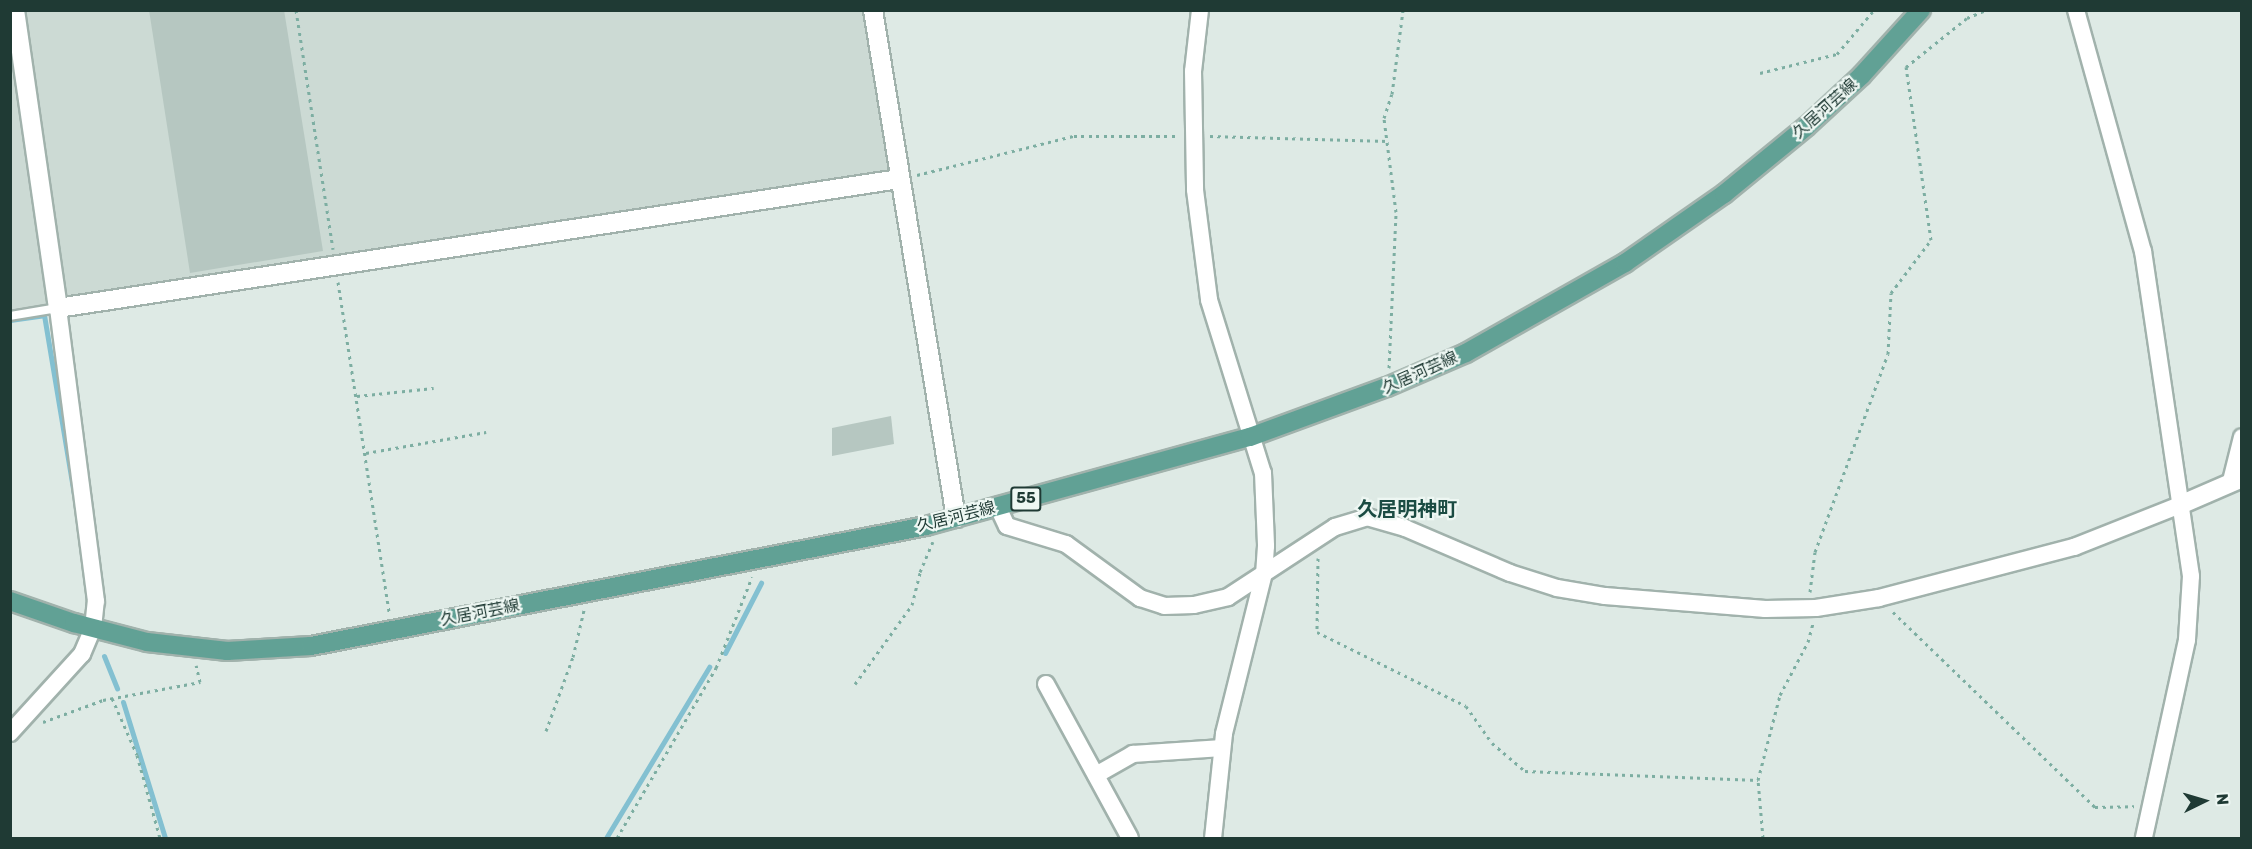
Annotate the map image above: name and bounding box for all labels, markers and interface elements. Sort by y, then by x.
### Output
street label: 久居河芸線 [1789,75,1861,143]
street label: 久居河芸線 [1380,348,1460,398]
road number: 55 [1010,487,1042,511]
district label: 久居明神町 [1357,497,1457,521]
street label: 久居河芸線 [915,498,997,536]
street label: 久居河芸線 [439,596,521,630]
north arrow [2174,771,2234,831]
text: N [2212,793,2232,806]

